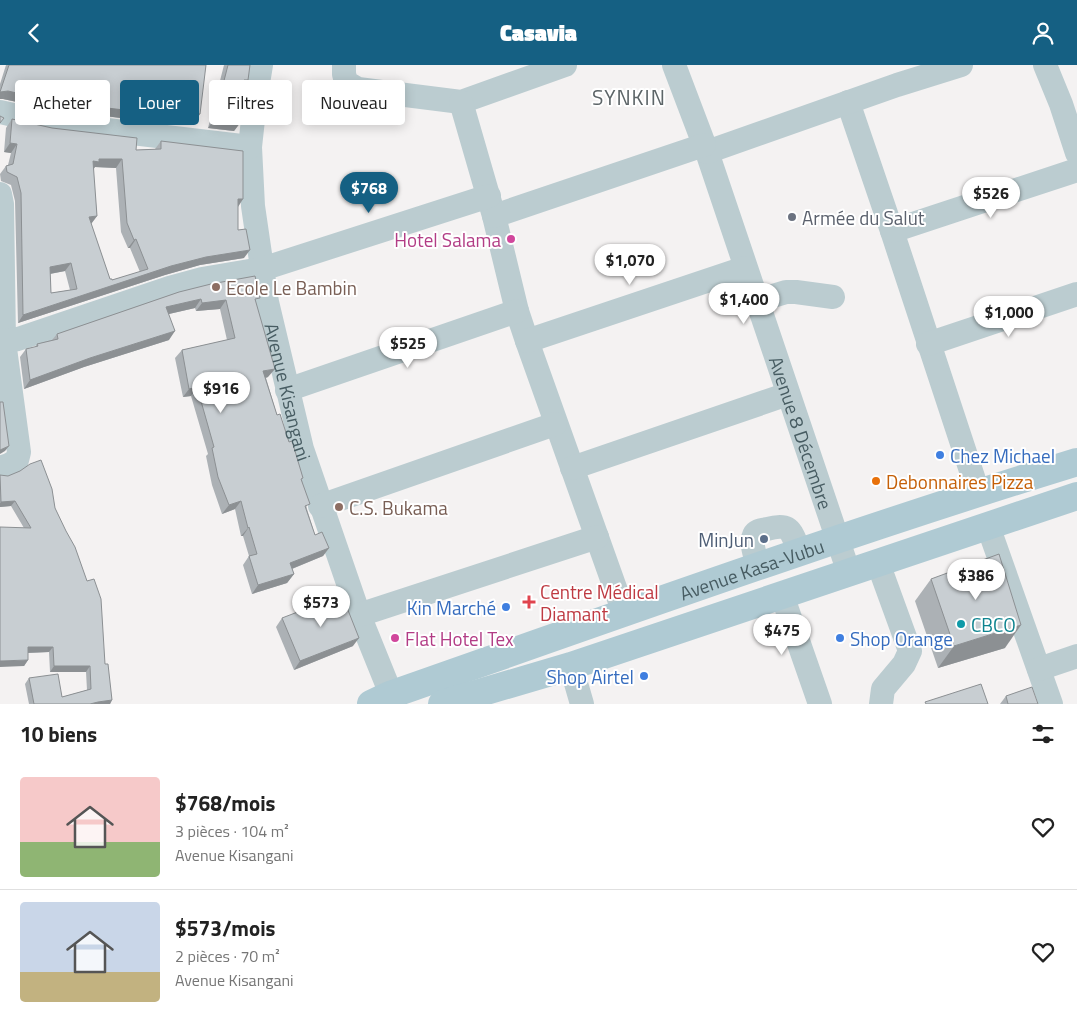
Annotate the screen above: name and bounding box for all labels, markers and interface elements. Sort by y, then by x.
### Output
text: Casavia [500,16,577,50]
icon: back [20,19,48,47]
icon: person [1029,19,1057,47]
chip: Acheter [15,80,110,125]
chip: Louer [120,80,199,125]
chip: Filtres [209,80,292,125]
chip: Nouveau [302,80,405,125]
district label: SYNKIN [592,81,666,113]
pin: $768 [339,171,399,214]
text: $768 [351,176,387,200]
pin: $526 [961,177,1021,219]
text: $526 [973,181,1009,205]
place label: Armée du Salut [802,203,925,232]
marker: Armée du Salut [786,211,798,223]
place label: Hotel Salama [394,225,501,254]
marker: Hotel Salama [505,233,517,245]
pin: $1,070 [589,243,671,286]
text: $1,070 [605,248,655,272]
place label: Ecole Le Bambin [226,273,357,302]
marker: Ecole Le Bambin [210,281,222,293]
pin: $1,400 [703,283,785,325]
text: $1,400 [719,287,769,311]
pin: $1,000 [968,295,1050,338]
text: $1,000 [984,300,1034,324]
street label: Avenue Kisangani [258,320,319,465]
pin: $525 [378,327,438,369]
text: $525 [390,331,426,355]
street label: Avenue 8 Décembre [762,352,841,513]
pin: $916 [191,371,251,414]
text: $916 [203,376,239,400]
place label: Chez Michael [950,441,1055,470]
marker: Chez Michael [934,449,946,461]
place label: Debonnaires Pizza [886,467,1034,496]
marker: Debonnaires Pizza [870,475,882,487]
place label: C.S. Bukama [349,493,448,522]
marker: C.S. Bukama [333,501,345,513]
place label: MinJun [698,525,754,554]
street label: Avenue Kasa-Vubu [675,531,828,607]
marker: MinJun [758,533,770,545]
pin: $386 [946,559,1006,601]
text: $386 [958,563,994,587]
place label: Centre Médical Diamant [540,577,659,628]
pin: $573 [291,585,351,628]
text: $573 [303,590,339,614]
place label: Kin Marché [407,593,496,622]
marker: Centre Médical Diamant [522,595,536,609]
marker: Kin Marché [500,601,512,613]
place label: CBCO [971,610,1016,639]
pin: $475 [752,613,812,656]
text: $475 [764,618,800,642]
marker: CBCO [955,618,967,630]
place label: Flat Hotel Tex [405,624,514,653]
place label: Shop Orange [850,624,953,653]
marker: Flat Hotel Tex [389,632,401,644]
marker: Shop Orange [834,632,846,644]
place label: Shop Airtel [547,662,634,691]
marker: Shop Airtel [638,670,650,682]
text: 10 biens [20,718,97,750]
icon: filters [1029,720,1057,748]
text: $768/mois [175,787,276,819]
icon: home [60,797,120,857]
icon: heart [1029,813,1057,841]
text: 3 pièces · 104 m² [175,819,289,843]
text: Avenue Kisangani [175,843,294,867]
text: $573/mois [175,912,276,944]
icon: home [60,922,120,982]
icon: heart [1029,938,1057,966]
text: 2 pièces · 70 m² [175,944,280,968]
text: Avenue Kisangani [175,968,294,992]

